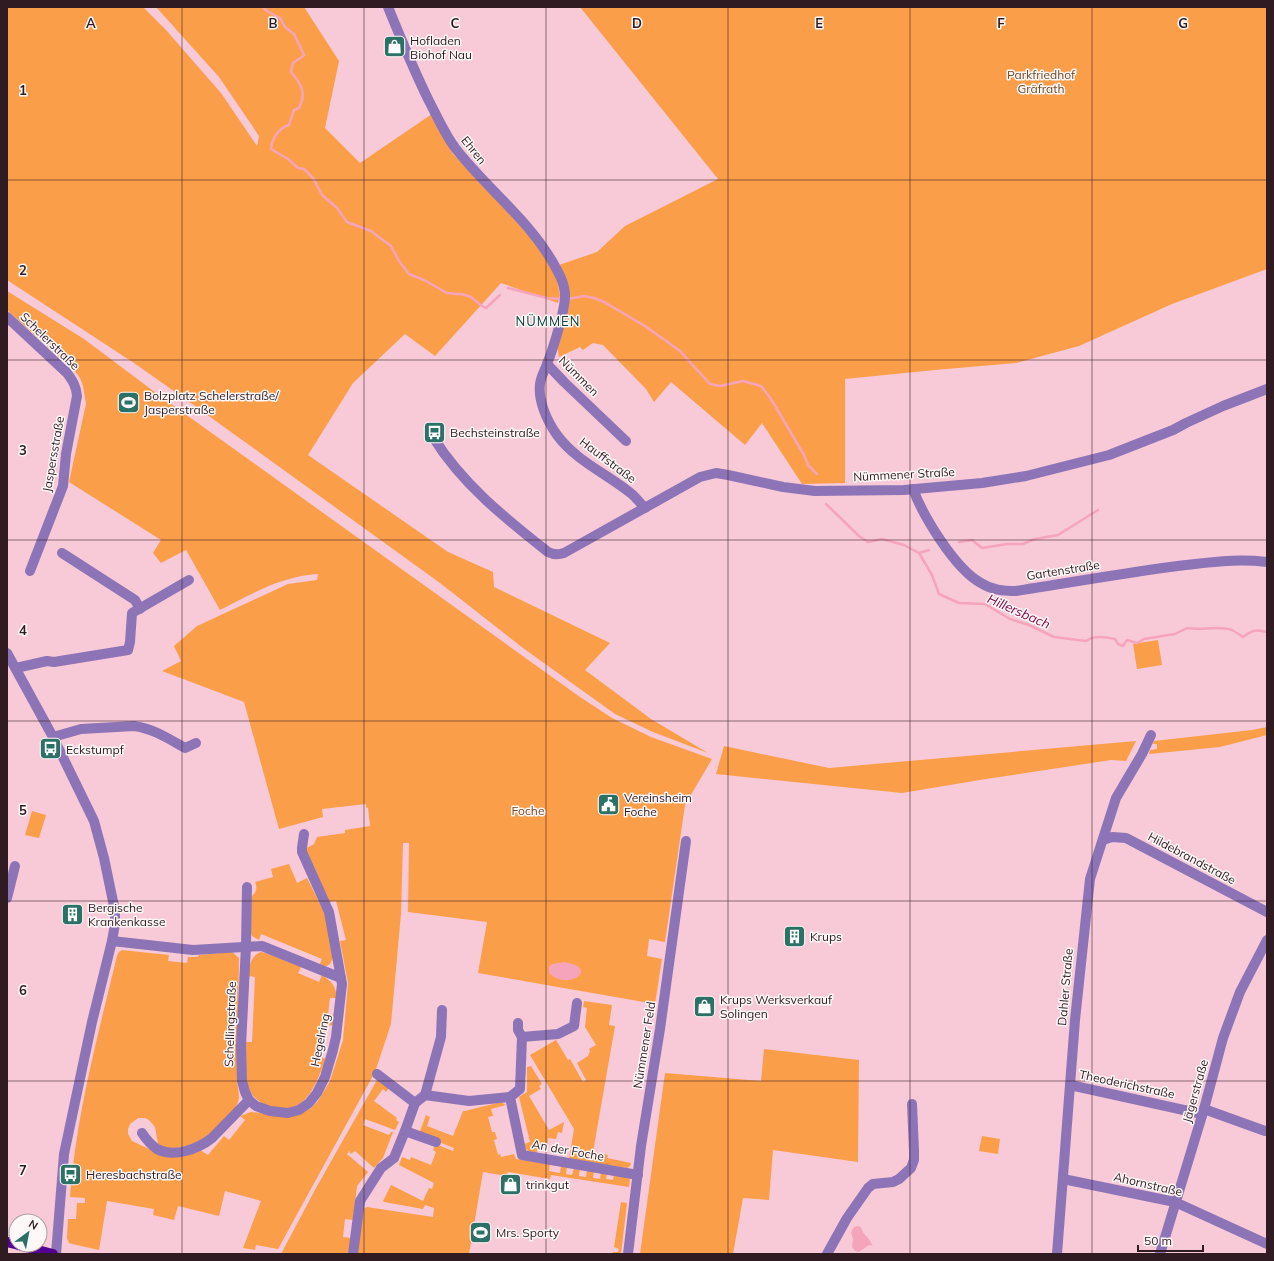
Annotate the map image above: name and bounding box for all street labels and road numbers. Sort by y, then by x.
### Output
street label: Ehren [458,133,490,167]
street label: Schelerstraße [17,309,83,373]
street label: Nümmen [556,353,602,399]
street label: Jaspersstraße [39,415,67,493]
street label: Hauffstraße [577,434,639,486]
street label: Nümmener Straße [853,464,955,484]
street label: Gartenstraße [1025,557,1101,583]
street label: Hildebrandstraße [1146,829,1238,887]
street label: Dahler Straße [1054,948,1076,1026]
street label: Schellingstraße [221,981,239,1067]
street label: Nümmener Feld [630,1001,658,1089]
street label: Hegelring [307,1012,333,1068]
street label: Jägerstraße [1179,1058,1211,1124]
street label: Theoderichstraße [1078,1067,1176,1101]
street label: An der Foche [531,1136,605,1164]
street label: Ahornstraße [1112,1169,1184,1199]

